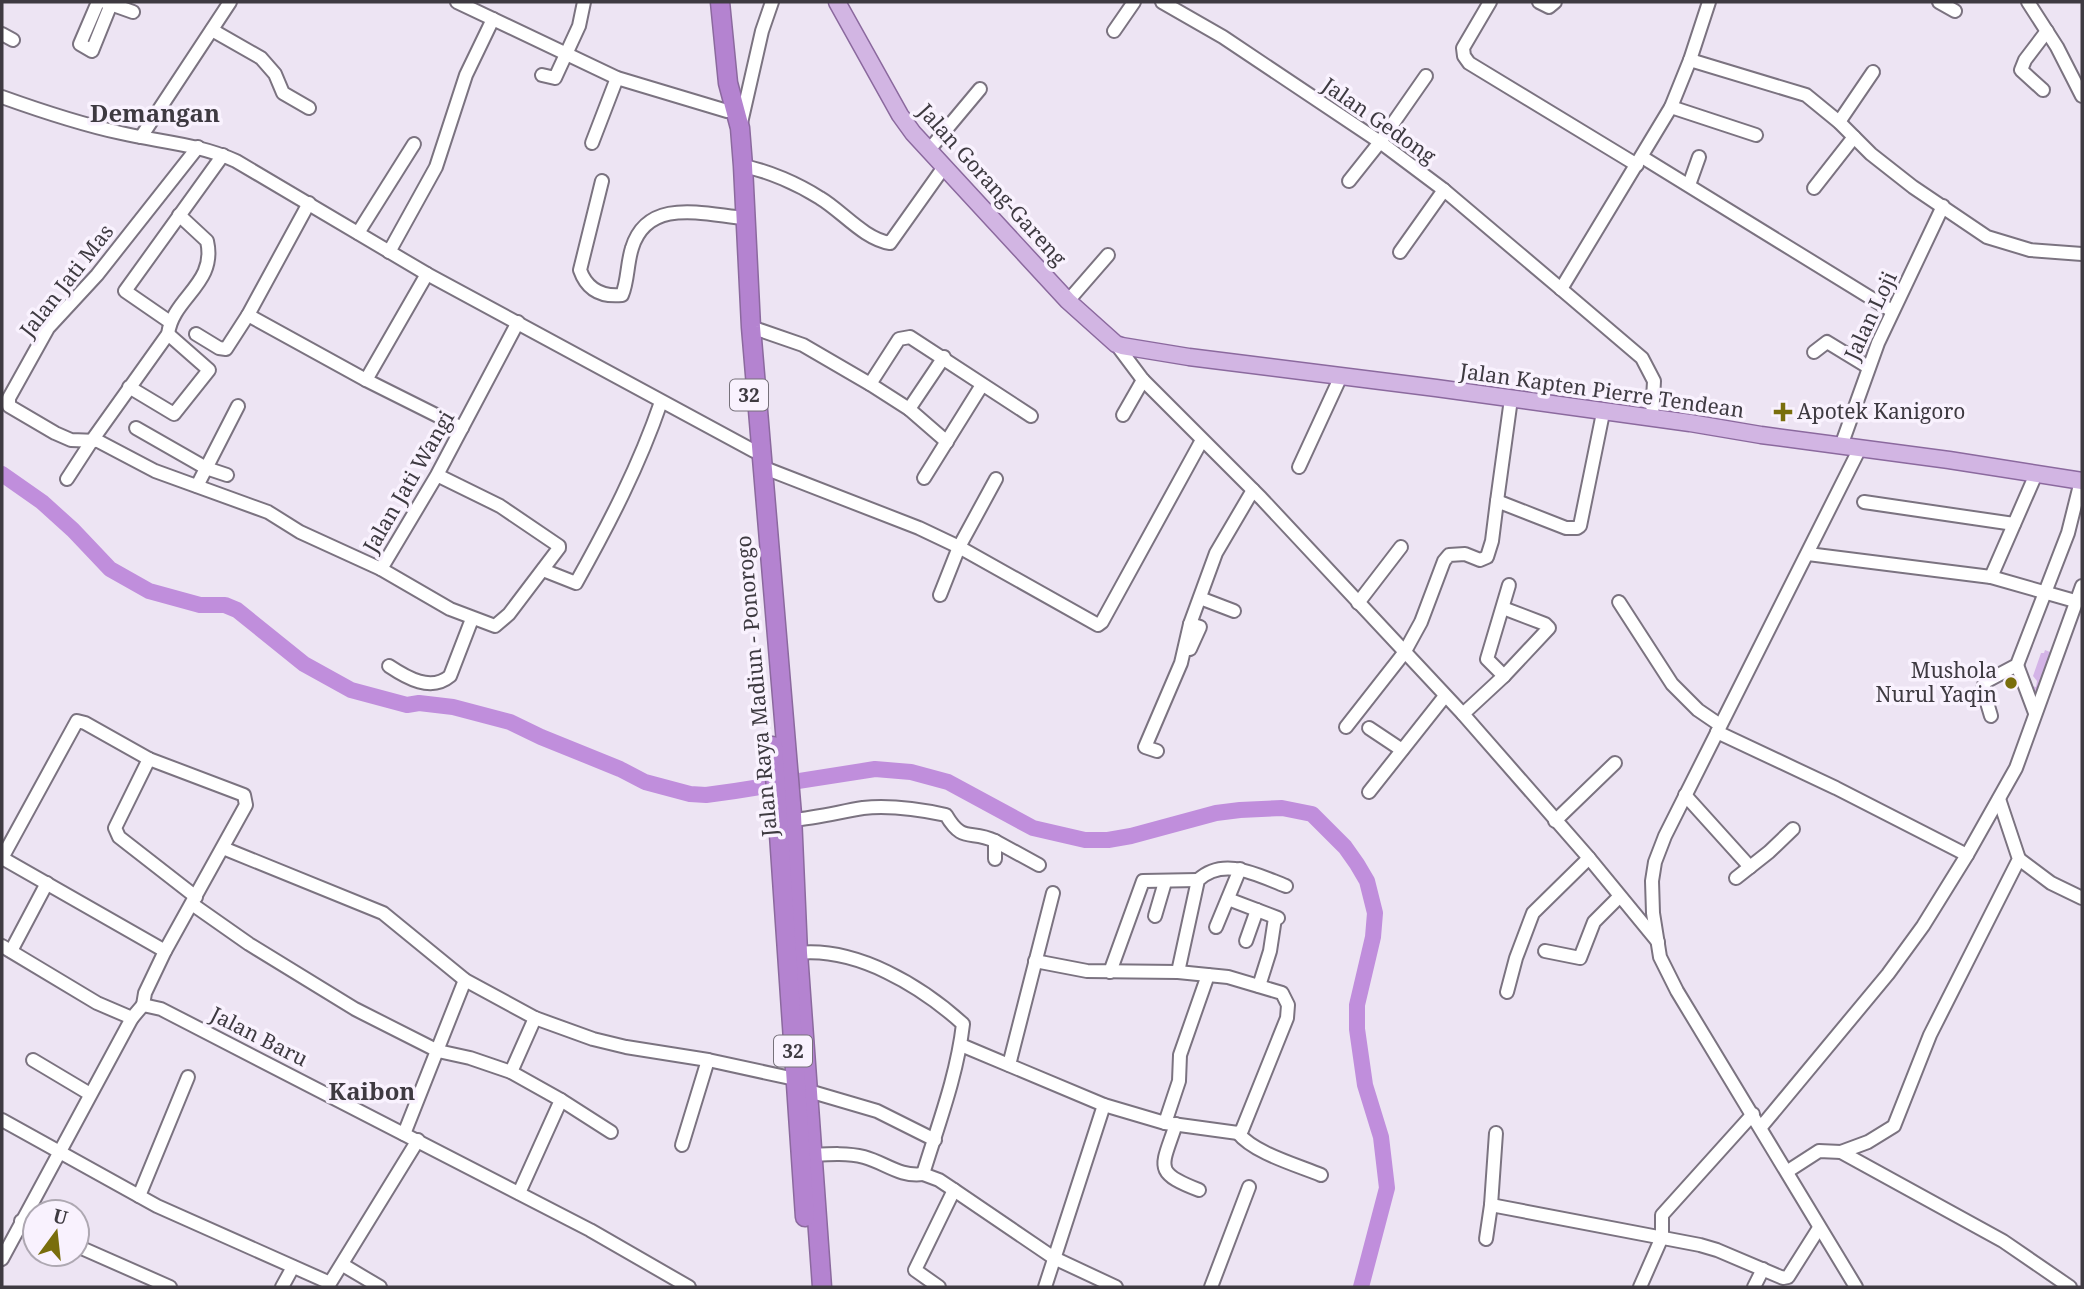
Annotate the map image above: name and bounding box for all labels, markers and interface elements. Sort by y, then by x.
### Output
street label: Jalan Gedong [1316,70,1443,170]
district label: Demangan [90,96,220,129]
street label: Jalan Gorang-Gareng [912,96,1074,272]
street label: Jalan Jati Mas [13,218,119,344]
street label: Jalan Loji [1837,266,1903,365]
street label: Jalan Kapten Pierre Tendean [1457,356,1746,424]
road number: 32 [730,380,768,410]
place label: Apotek Kanigoro [1797,397,1965,425]
marker: Apotek Kanigoro [1775,404,1791,420]
street label: Jalan Jati Wangi [356,405,460,558]
street label: Jalan Raya Madiun - Ponorogo [729,534,783,839]
place label: Mushola Nurul Yaqin [1876,656,1997,708]
marker: Mushola Nurul Yaqin [2003,675,2019,691]
street label: Jalan Baru [205,999,313,1073]
road number: 32 [774,1036,812,1066]
district label: Kaibon [329,1074,415,1107]
north arrow [21,1198,91,1268]
text: U [50,1202,71,1231]

